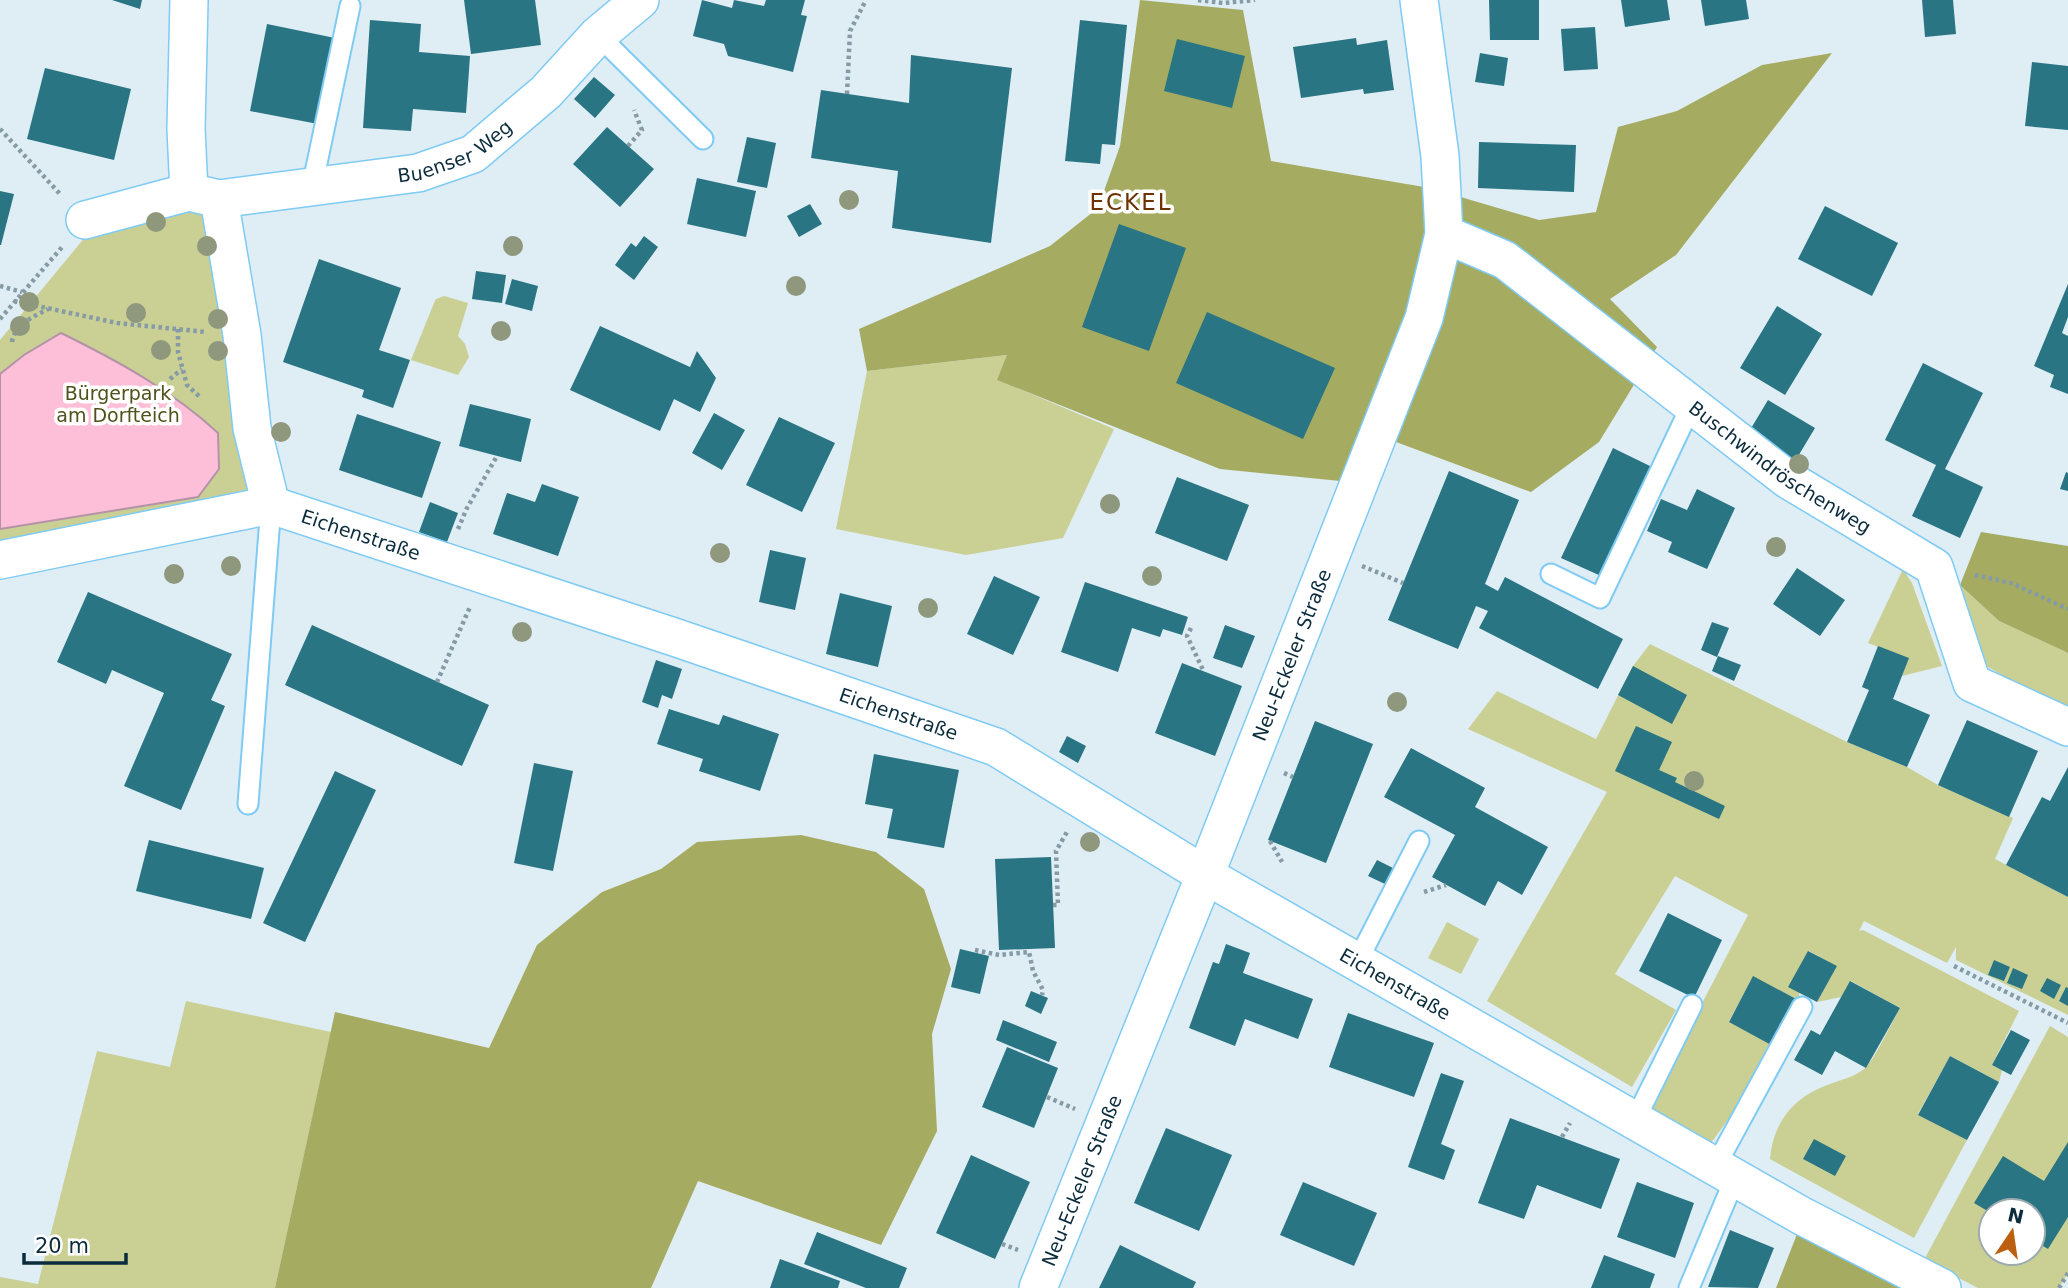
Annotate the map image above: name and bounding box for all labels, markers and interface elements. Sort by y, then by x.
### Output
street label: Buenser Weg [396,115,516,187]
district label: ECKEL [1089,189,1173,215]
park label: Bürgerpark am Dorfteich [56,382,180,426]
street label: Buschwindröschenweg [1685,396,1875,538]
street label: Eichenstraße [298,505,423,564]
street label: Neu-Eckeler Straße [1248,566,1335,744]
street label: Eichenstraße [836,683,961,744]
street label: Eichenstraße [1336,943,1455,1024]
street label: Neu-Eckeler Straße [1037,1092,1126,1269]
north arrow [1977,1197,2047,1267]
text: N [2006,1203,2026,1228]
scale bar [24,1222,126,1266]
text: 20 m [35,1234,89,1258]

